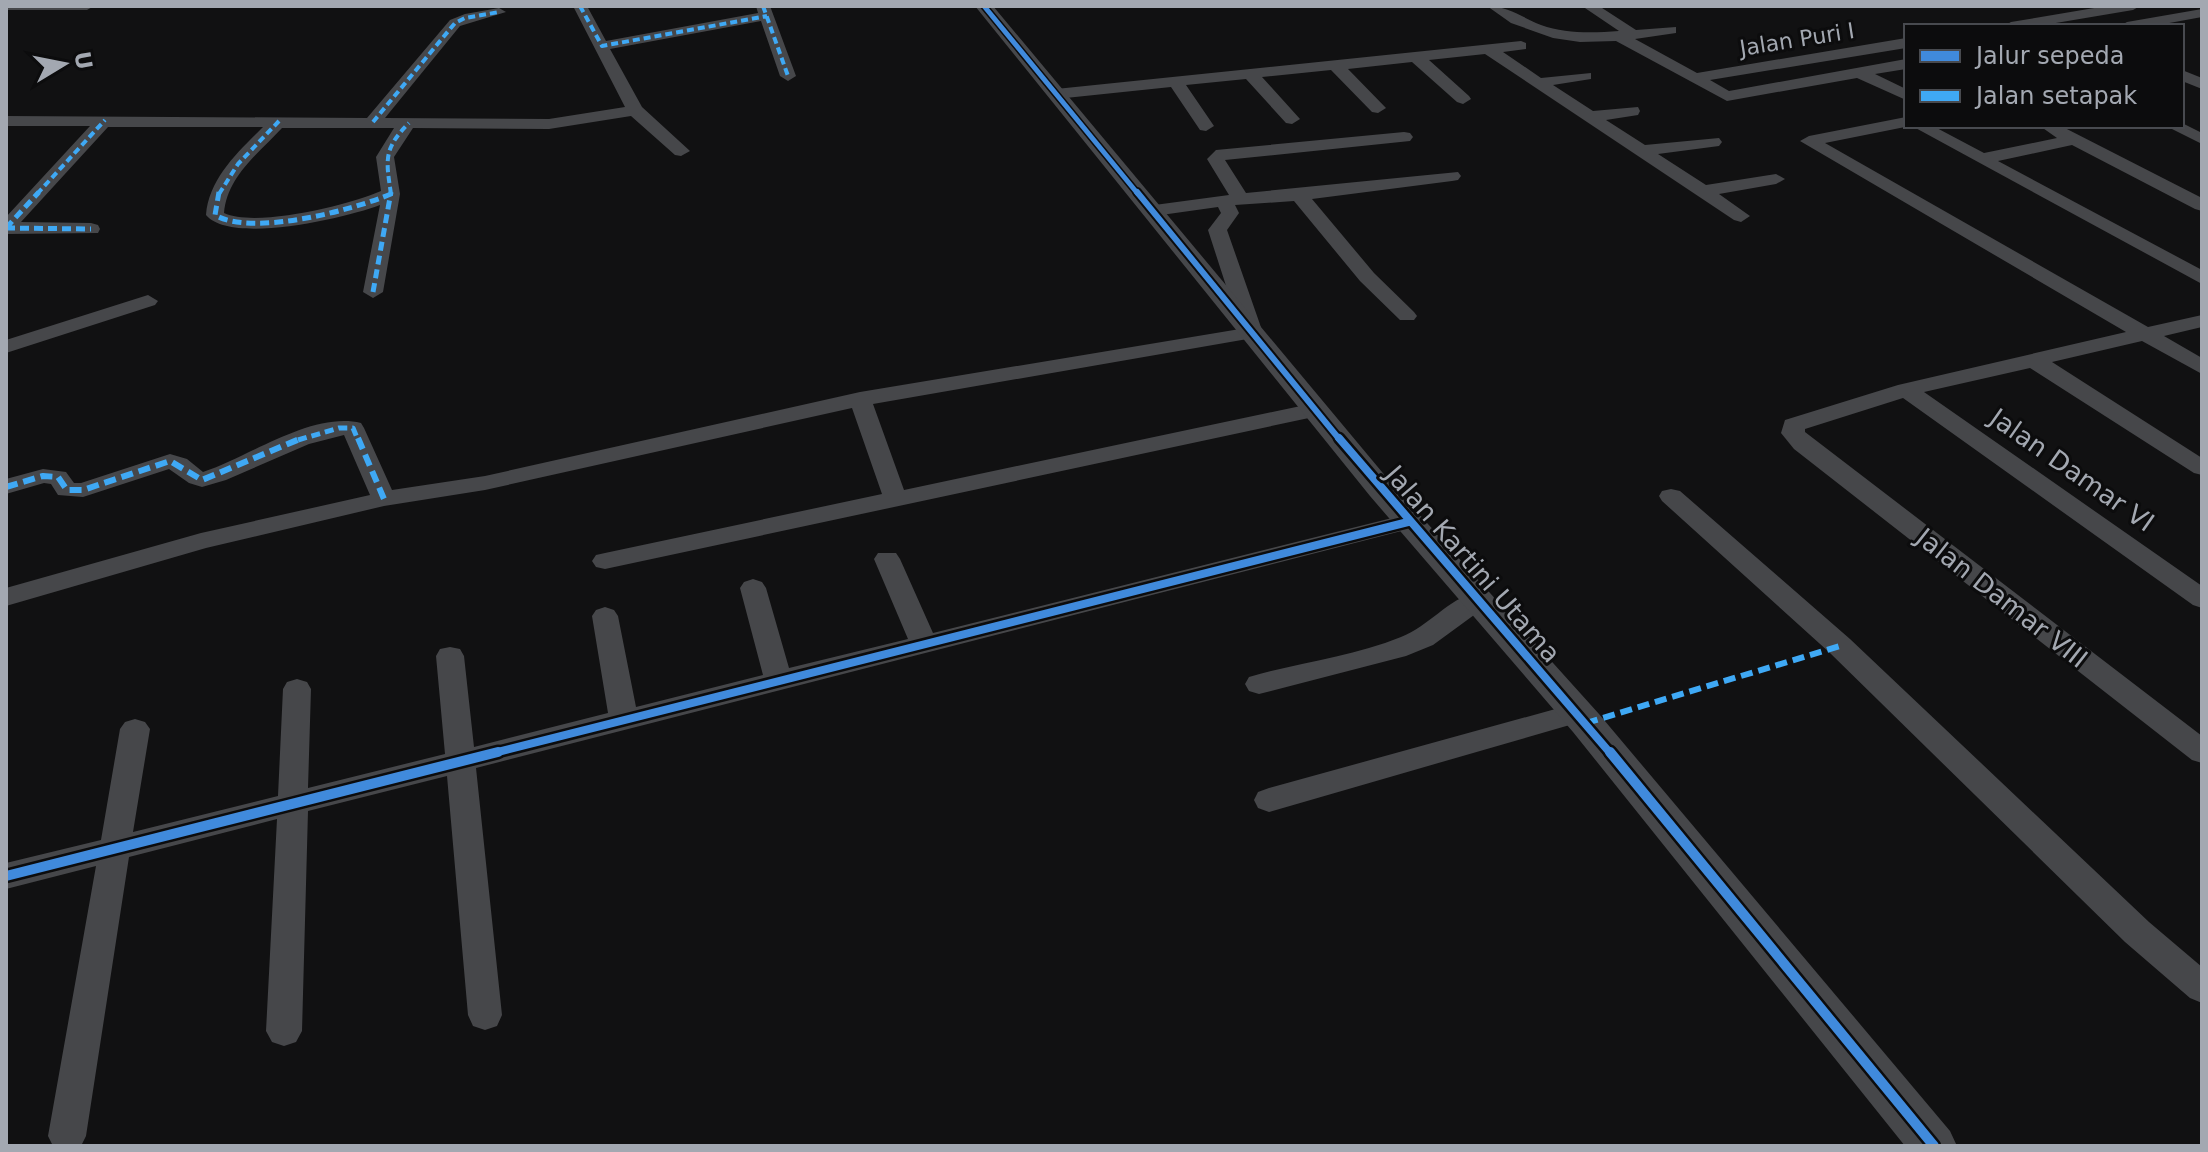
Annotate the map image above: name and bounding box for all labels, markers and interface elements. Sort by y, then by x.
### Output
street label: Jalan Puri I [1736,18,1856,61]
north arrow [24,24,104,104]
legend [1904,24,2184,128]
text: Jalur sepeda [1974,42,2124,70]
text: U [69,50,97,72]
text: Jalan setapak [1974,82,2137,110]
street label: Jalan Damar VI [1983,401,2160,538]
street label: Jalan Kartini Utama [1378,458,1567,668]
street label: Jalan Damar VIII [1909,521,2093,674]

